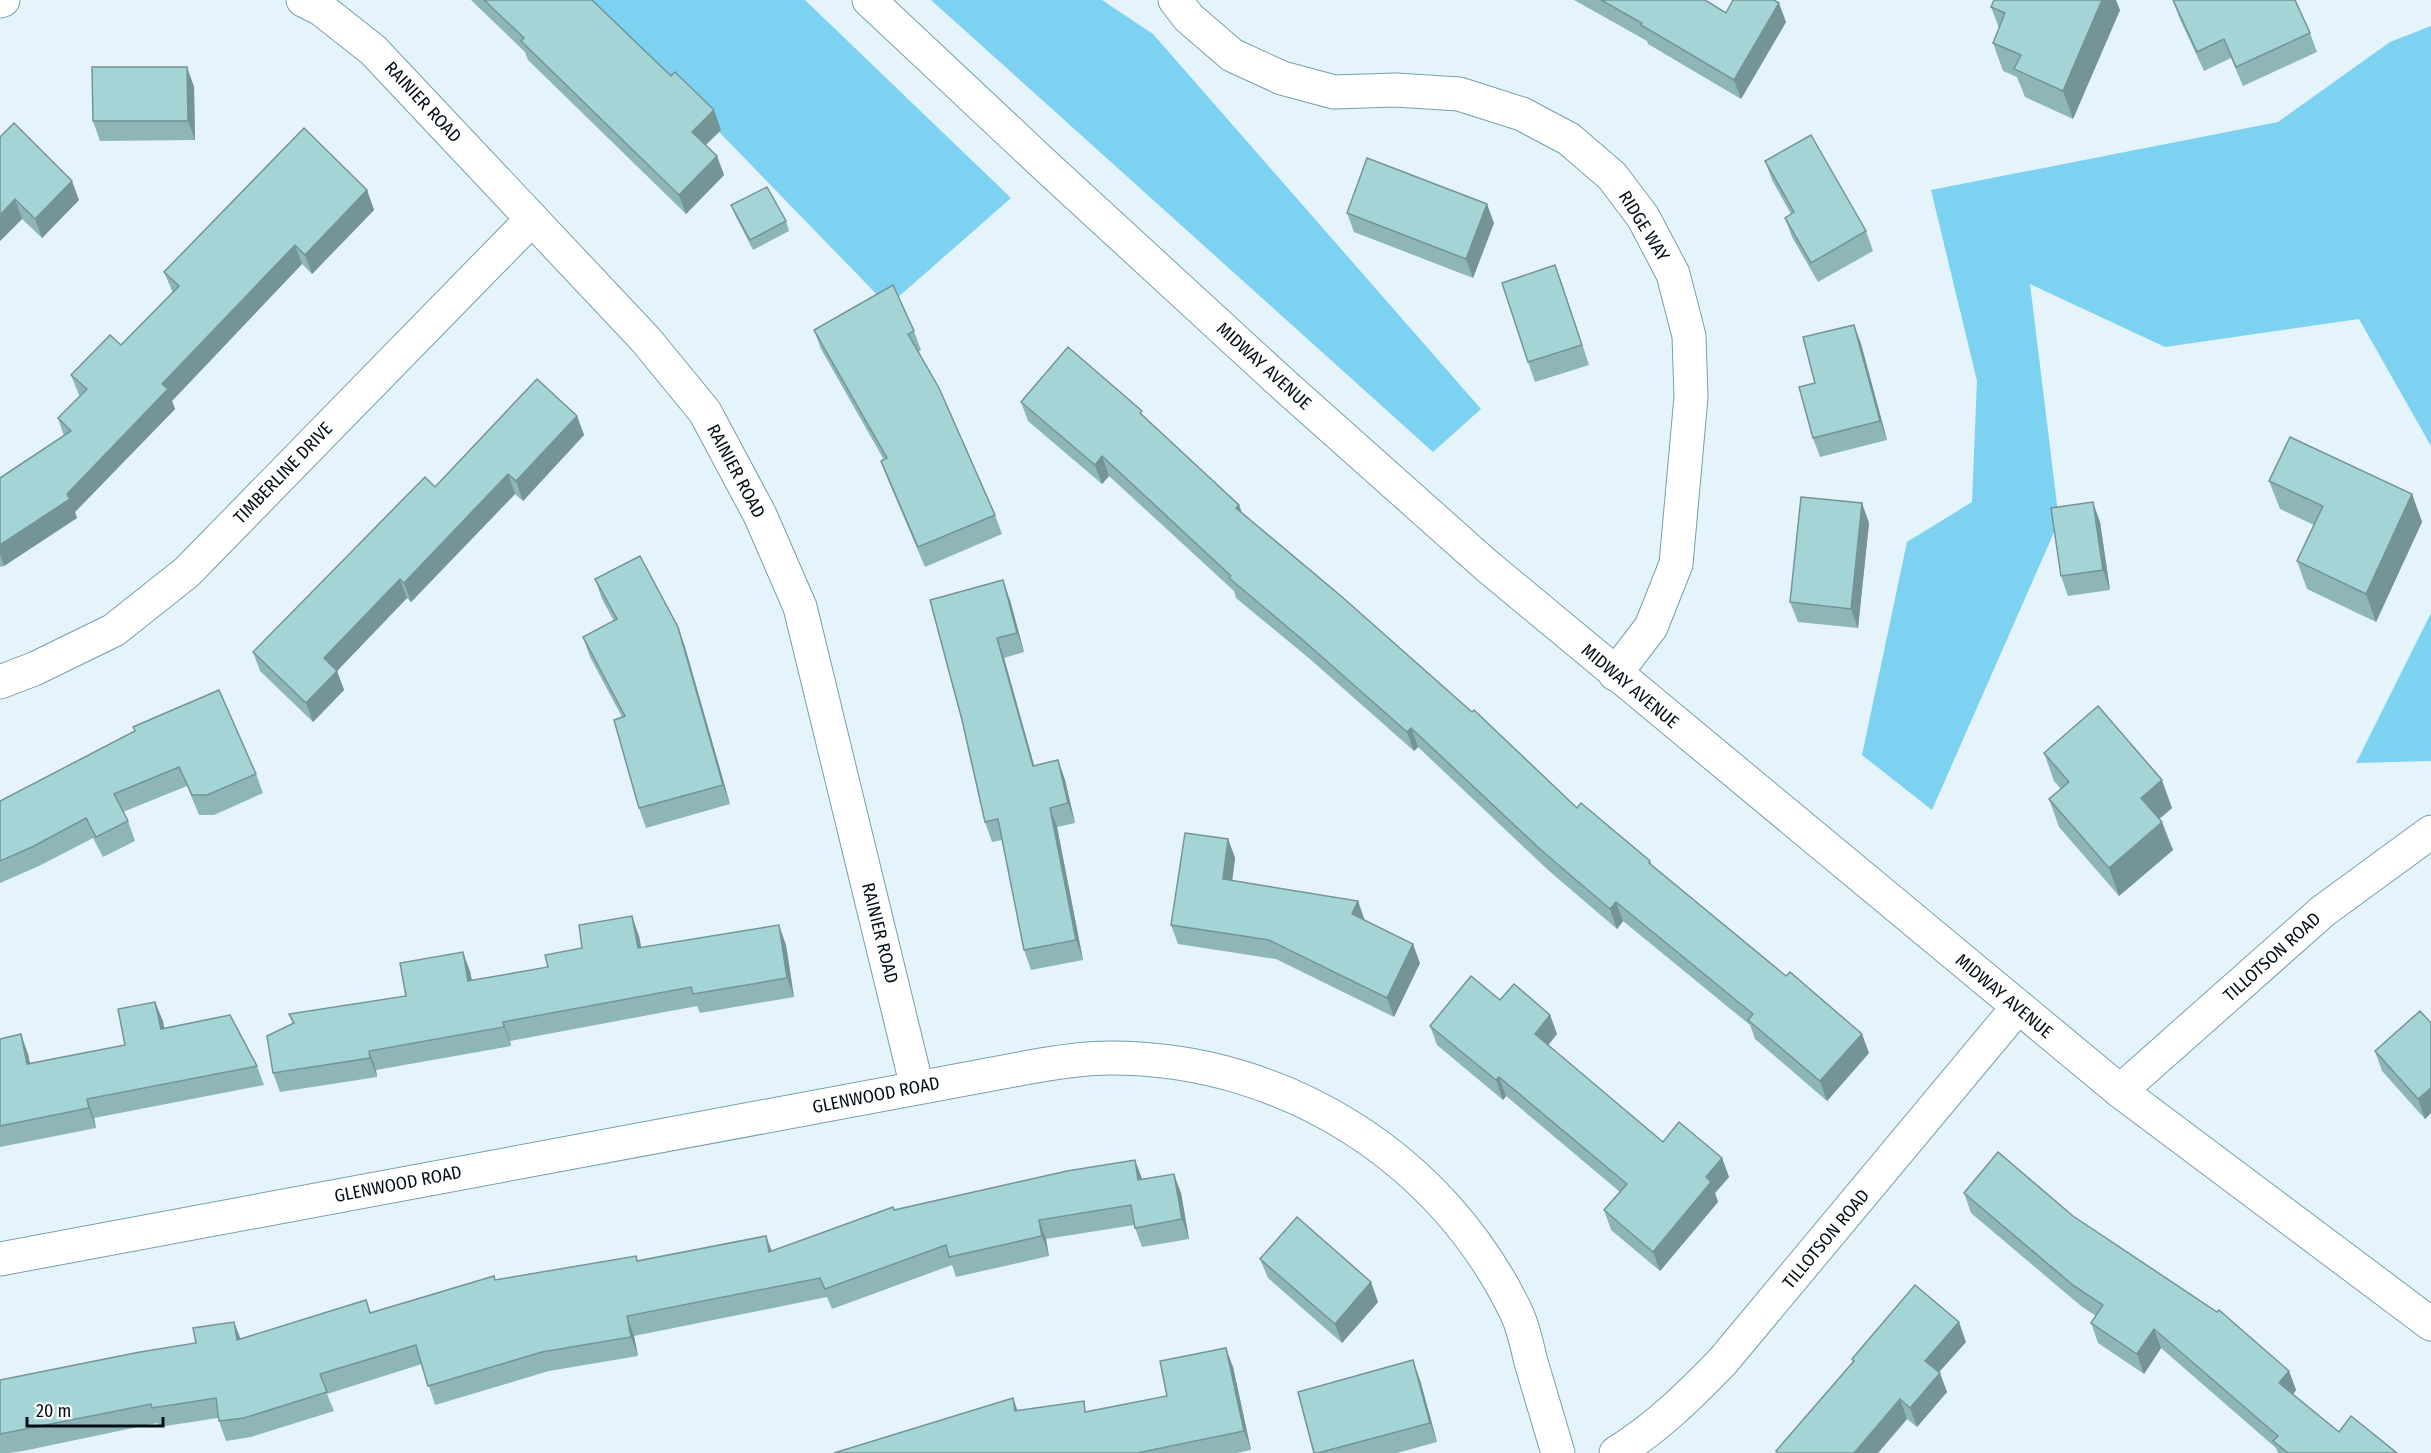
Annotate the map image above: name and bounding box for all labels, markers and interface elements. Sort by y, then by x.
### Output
street label: RAINIER ROAD [380,57,466,147]
street label: RIDGE WAY [1614,187,1674,265]
street label: MIDWAY AVENUE [1212,318,1316,414]
street label: TIMBERLINE DRIVE [229,418,337,528]
street label: RAINIER ROAD [702,420,770,522]
street label: MIDWAY AVENUE [1577,639,1683,733]
street label: RAINIER ROAD [857,880,903,986]
street label: TILLOTSON ROAD [2219,908,2325,1006]
street label: MIDWAY AVENUE [1951,949,2057,1043]
street label: GLENWOOD ROAD [811,1072,941,1118]
street label: GLENWOOD ROAD [333,1161,463,1207]
street label: TILLOTSON ROAD [1778,1185,1874,1293]
scale bar [27,1390,164,1428]
text: 20 m [36,1400,71,1422]

